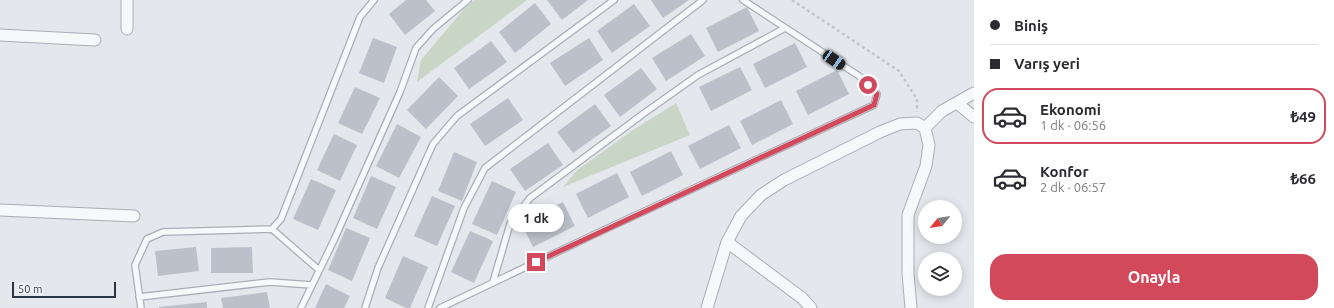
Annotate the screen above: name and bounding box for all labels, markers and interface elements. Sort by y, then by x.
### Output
text: Biniş [1014,17,1048,34]
car [821,48,847,72]
text: Varış yeri [1014,55,1080,72]
route start [859,76,877,94]
icon: car [992,98,1028,134]
text: Ekonomi [1040,101,1101,118]
text: ₺49 [1290,108,1316,125]
text: 1 dk · 06:56 [1040,118,1106,132]
icon: car [992,160,1028,196]
text: Konfor [1040,163,1089,180]
text: ₺66 [1290,170,1316,187]
text: 2 dk · 06:57 [1040,180,1106,194]
north arrow [918,200,962,244]
map controls [918,200,962,296]
callout: 1 dk [508,204,564,232]
text: 1 dk [523,211,549,225]
button: layers [918,252,962,296]
route end [527,253,545,271]
button: Onayla [990,254,1318,300]
scale bar [12,280,116,299]
text: 50 m [18,283,42,295]

